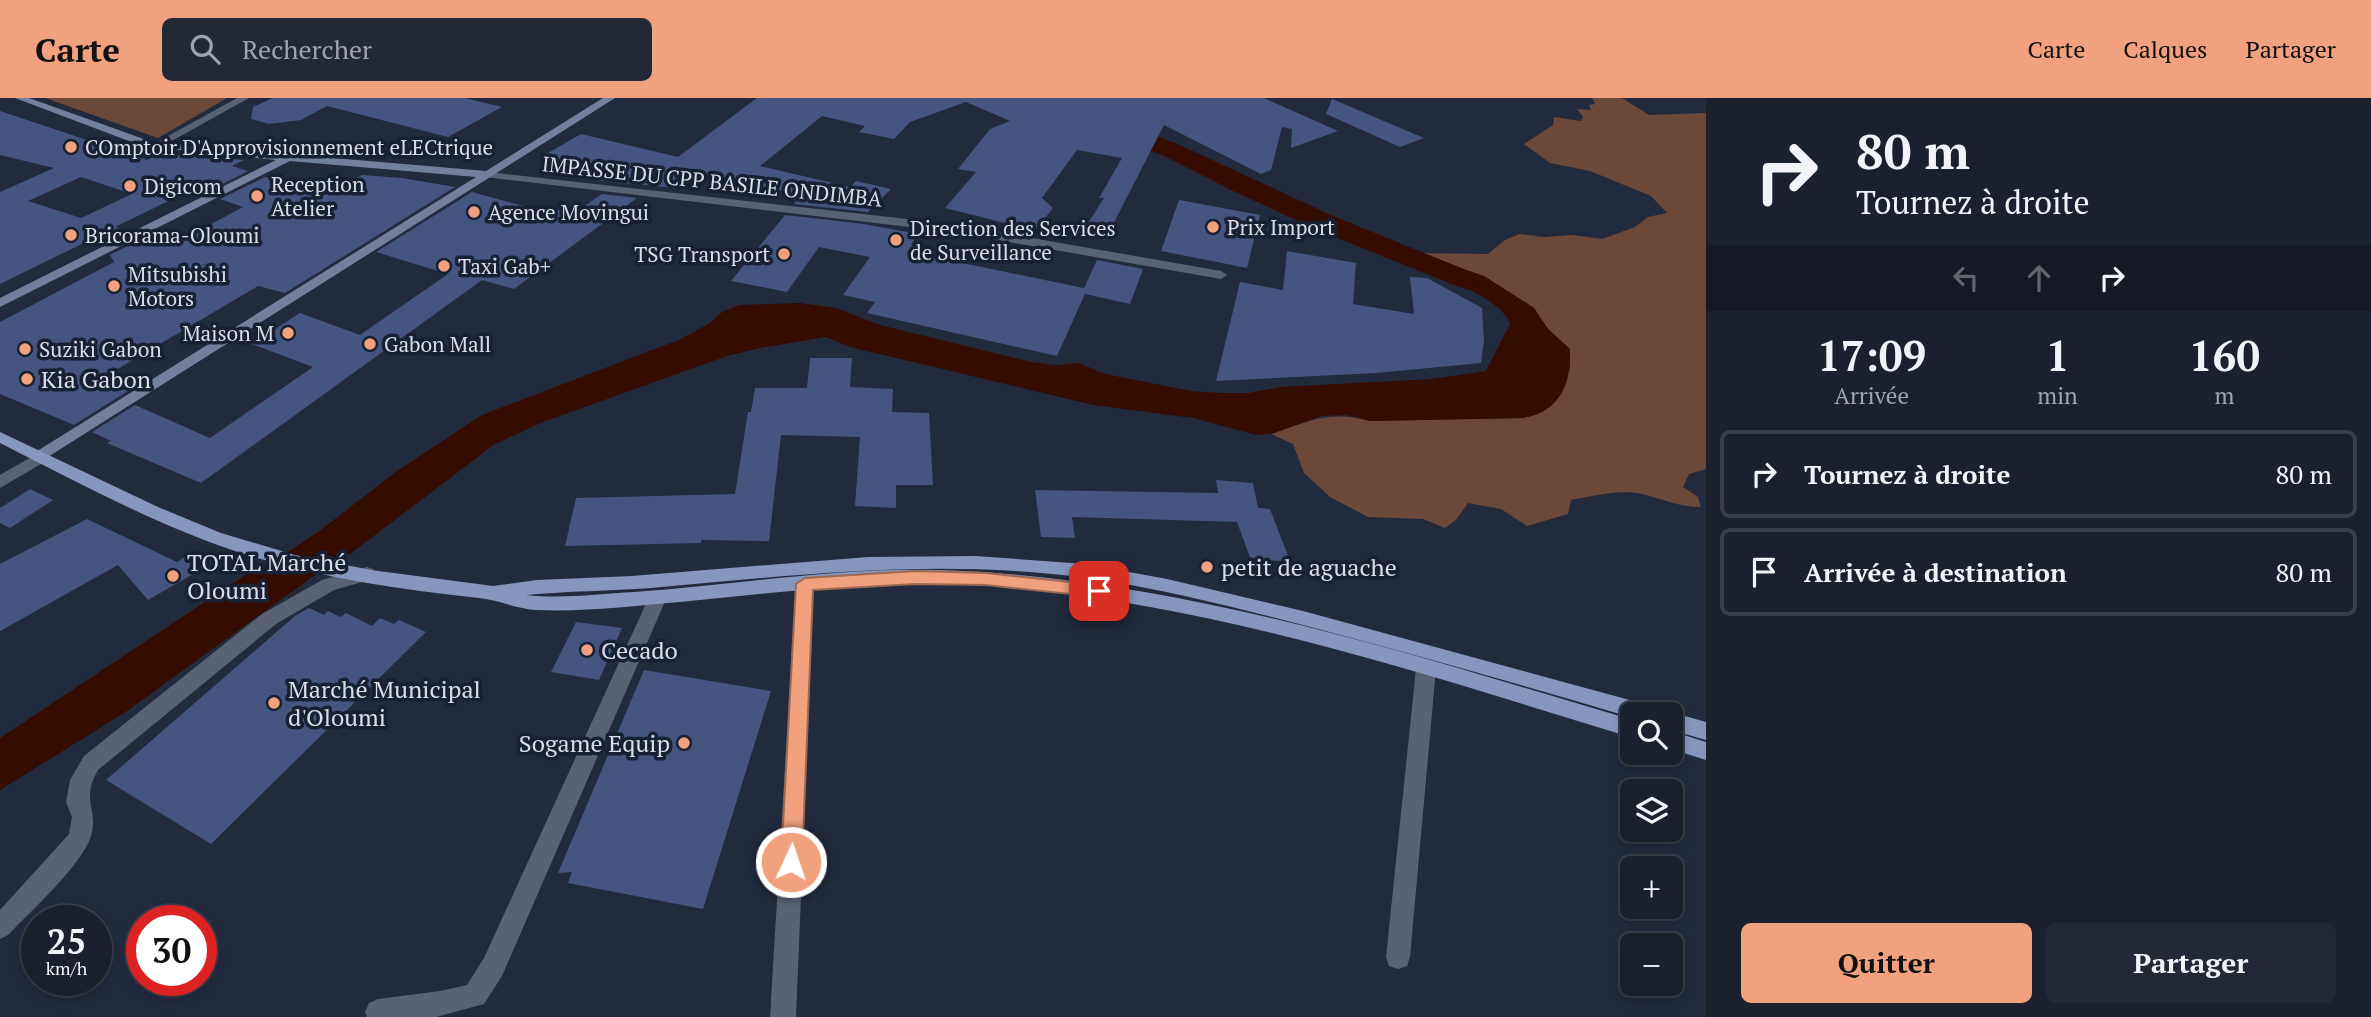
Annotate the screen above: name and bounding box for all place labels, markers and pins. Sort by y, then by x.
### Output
place label: COmptoir D'Approvisionnement eLECtrique [85,133,493,161]
marker: COmptoir D'Approvisionnement eLECtrique [63,139,79,155]
place label: Reception Atelier [271,170,365,222]
place label: Digicom [144,172,222,200]
marker: Digicom [122,178,138,194]
marker: Reception Atelier [249,188,265,204]
place label: Agence Movingui [488,198,649,226]
marker: Agence Movingui [466,204,482,220]
place label: Prix Import [1227,213,1335,241]
place label: Direction des Services de Surveillance [910,214,1116,266]
marker: Prix Import [1205,219,1221,235]
place label: Bricorama-Oloumi [85,221,260,249]
marker: Bricorama-Oloumi [63,227,79,243]
marker: Direction des Services de Surveillance [888,232,904,248]
place label: TSG Transport [634,240,770,268]
marker: TSG Transport [776,246,792,262]
place label: Taxi Gab+ [458,252,551,280]
marker: Taxi Gab+ [436,258,452,274]
place label: Mitsubishi Motors [128,260,227,312]
marker: Mitsubishi Motors [106,278,122,294]
place label: Maison M [182,319,274,347]
marker: Maison M [280,325,296,341]
place label: Gabon Mall [384,330,491,358]
place label: Suziki Gabon [39,335,162,363]
marker: Gabon Mall [362,336,378,352]
marker: Suziki Gabon [17,341,33,357]
place label: Kia Gabon [41,363,151,395]
marker: Kia Gabon [19,371,35,387]
place label: TOTAL Marché Oloumi [187,546,346,606]
place label: petit de aguache [1221,551,1397,583]
marker: petit de aguache [1199,559,1215,575]
pin [1069,561,1129,621]
marker: TOTAL Marché Oloumi [165,568,181,584]
place label: Cecado [601,634,678,666]
marker: Cecado [579,642,595,658]
place label: Marché Municipal d'Oloumi [288,673,481,733]
marker: Marché Municipal d'Oloumi [266,695,282,711]
place label: Sogame Equip [519,727,670,759]
marker: Sogame Equip [676,735,692,751]

